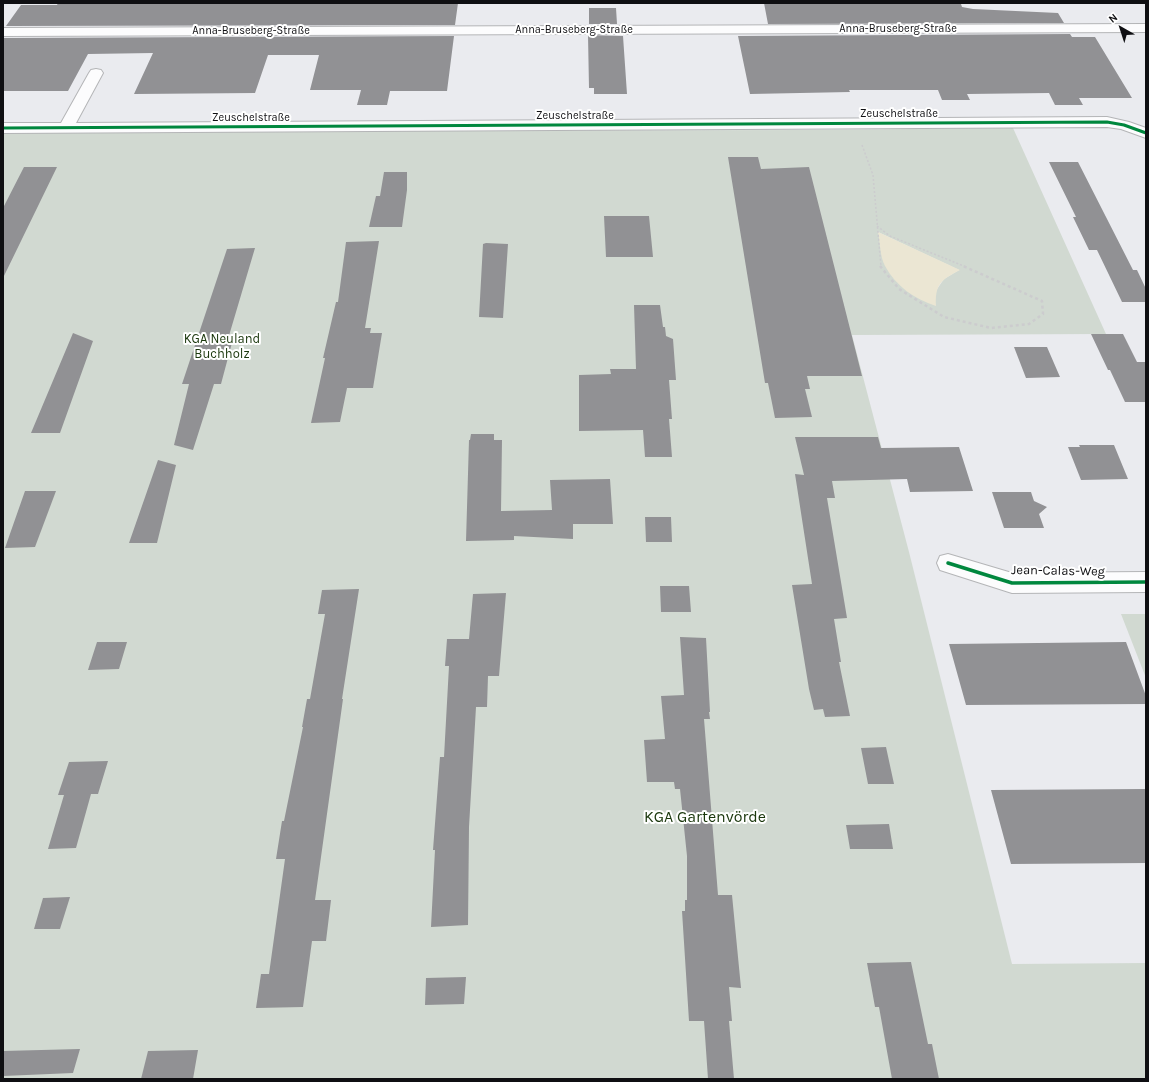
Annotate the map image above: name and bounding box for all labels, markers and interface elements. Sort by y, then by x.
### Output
north arrow [1101,8,1141,48]
text: N [1106,11,1120,26]
street label: Anna-Bruseberg-Straße [839,22,957,36]
street label: Anna-Bruseberg-Straße [515,23,633,37]
street label: Anna-Bruseberg-Straße [192,24,310,38]
street label: Zeuschelstraße [860,107,938,121]
street label: Zeuschelstraße [536,109,614,123]
street label: Zeuschelstraße [212,111,290,125]
park label: KGA Neuland Buchholz [184,331,260,362]
street label: Jean-Calas-Weg [1011,562,1105,580]
park label: KGA Gartenvörde [644,807,766,827]

